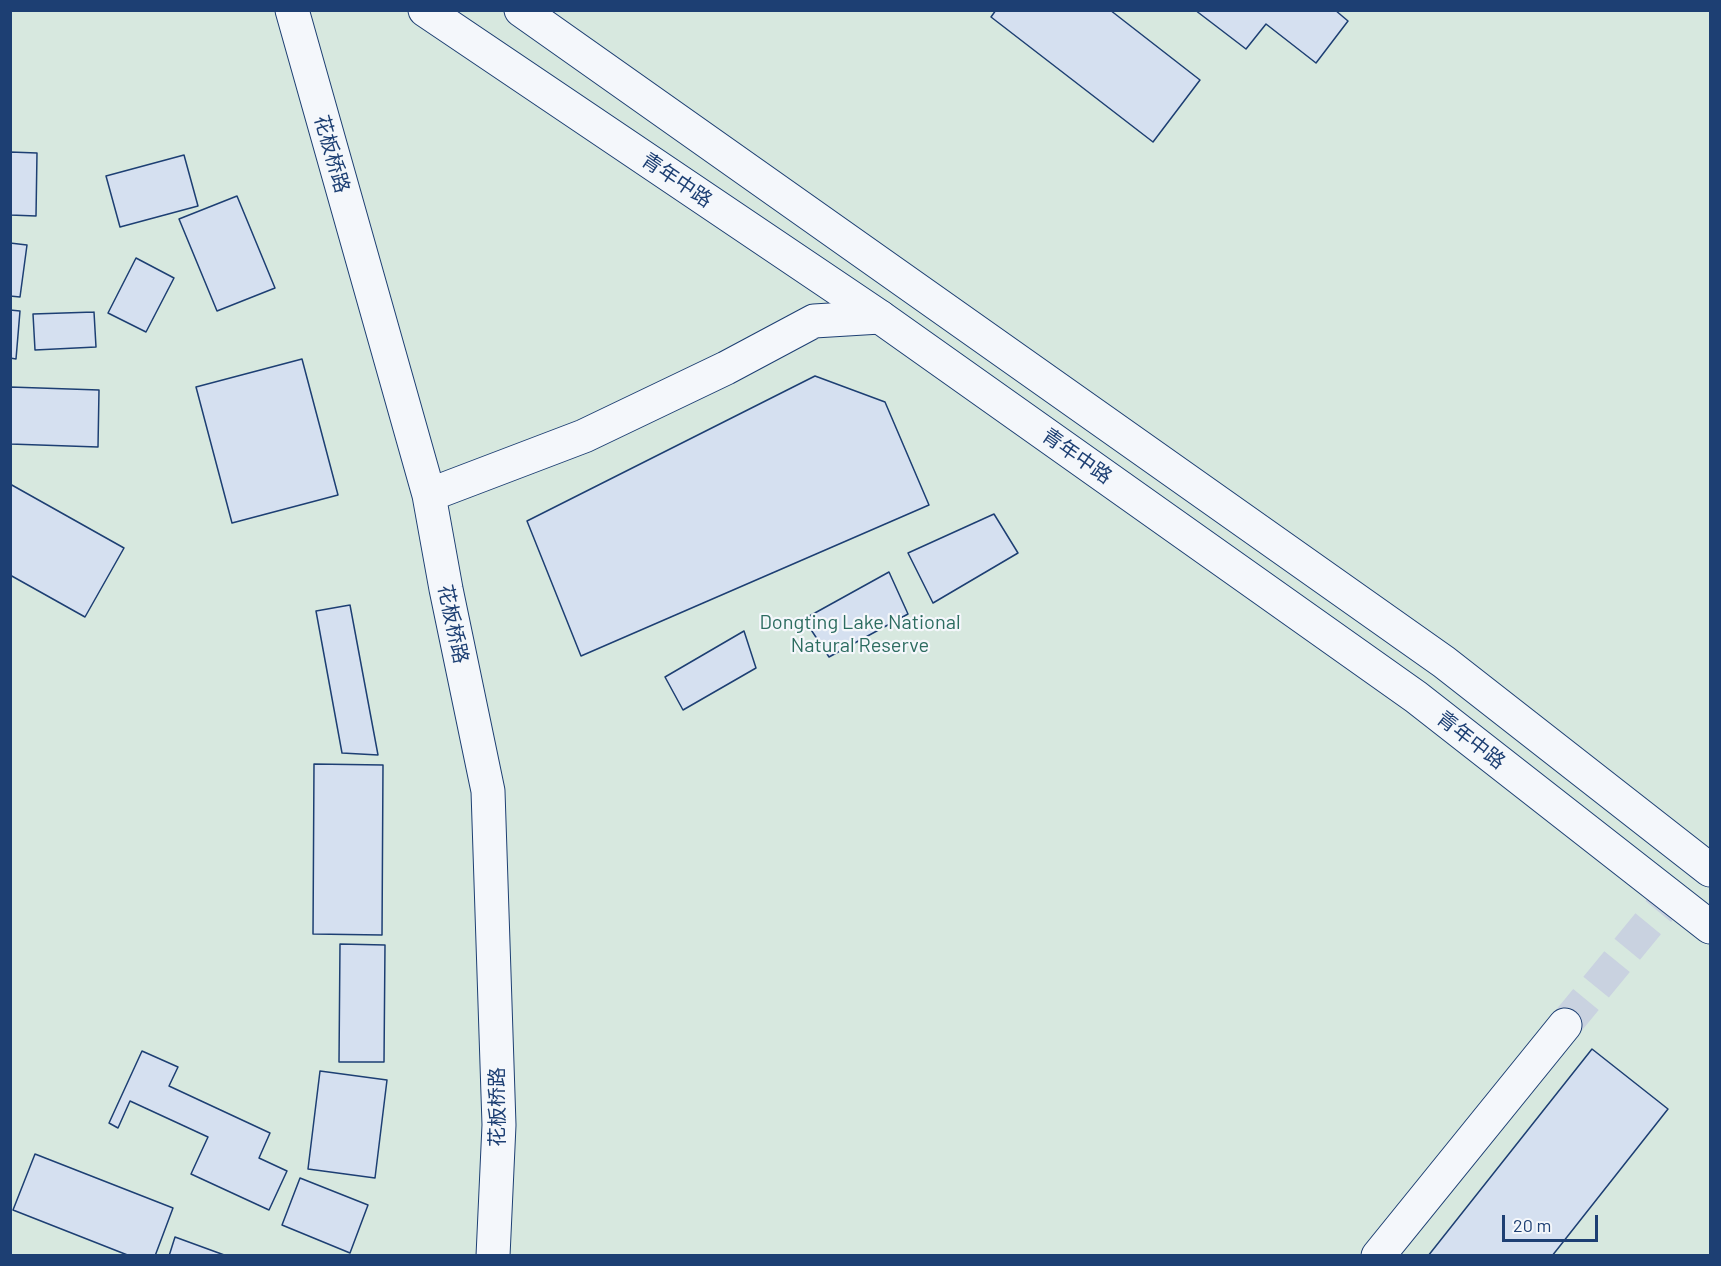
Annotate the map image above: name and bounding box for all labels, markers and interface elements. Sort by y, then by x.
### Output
street label: 花板桥路 [309,112,355,196]
street label: 青年中路 [637,148,717,212]
street label: 青年中路 [1037,423,1117,489]
street label: 花板桥路 [433,582,473,666]
park label: Dongting Lake National Natural Reserve [759,610,961,657]
street label: 青年中路 [1432,706,1510,774]
street label: 花板桥路 [485,1067,509,1147]
scale bar [1505,1203,1601,1241]
text: 20 m [1513,1214,1551,1236]

